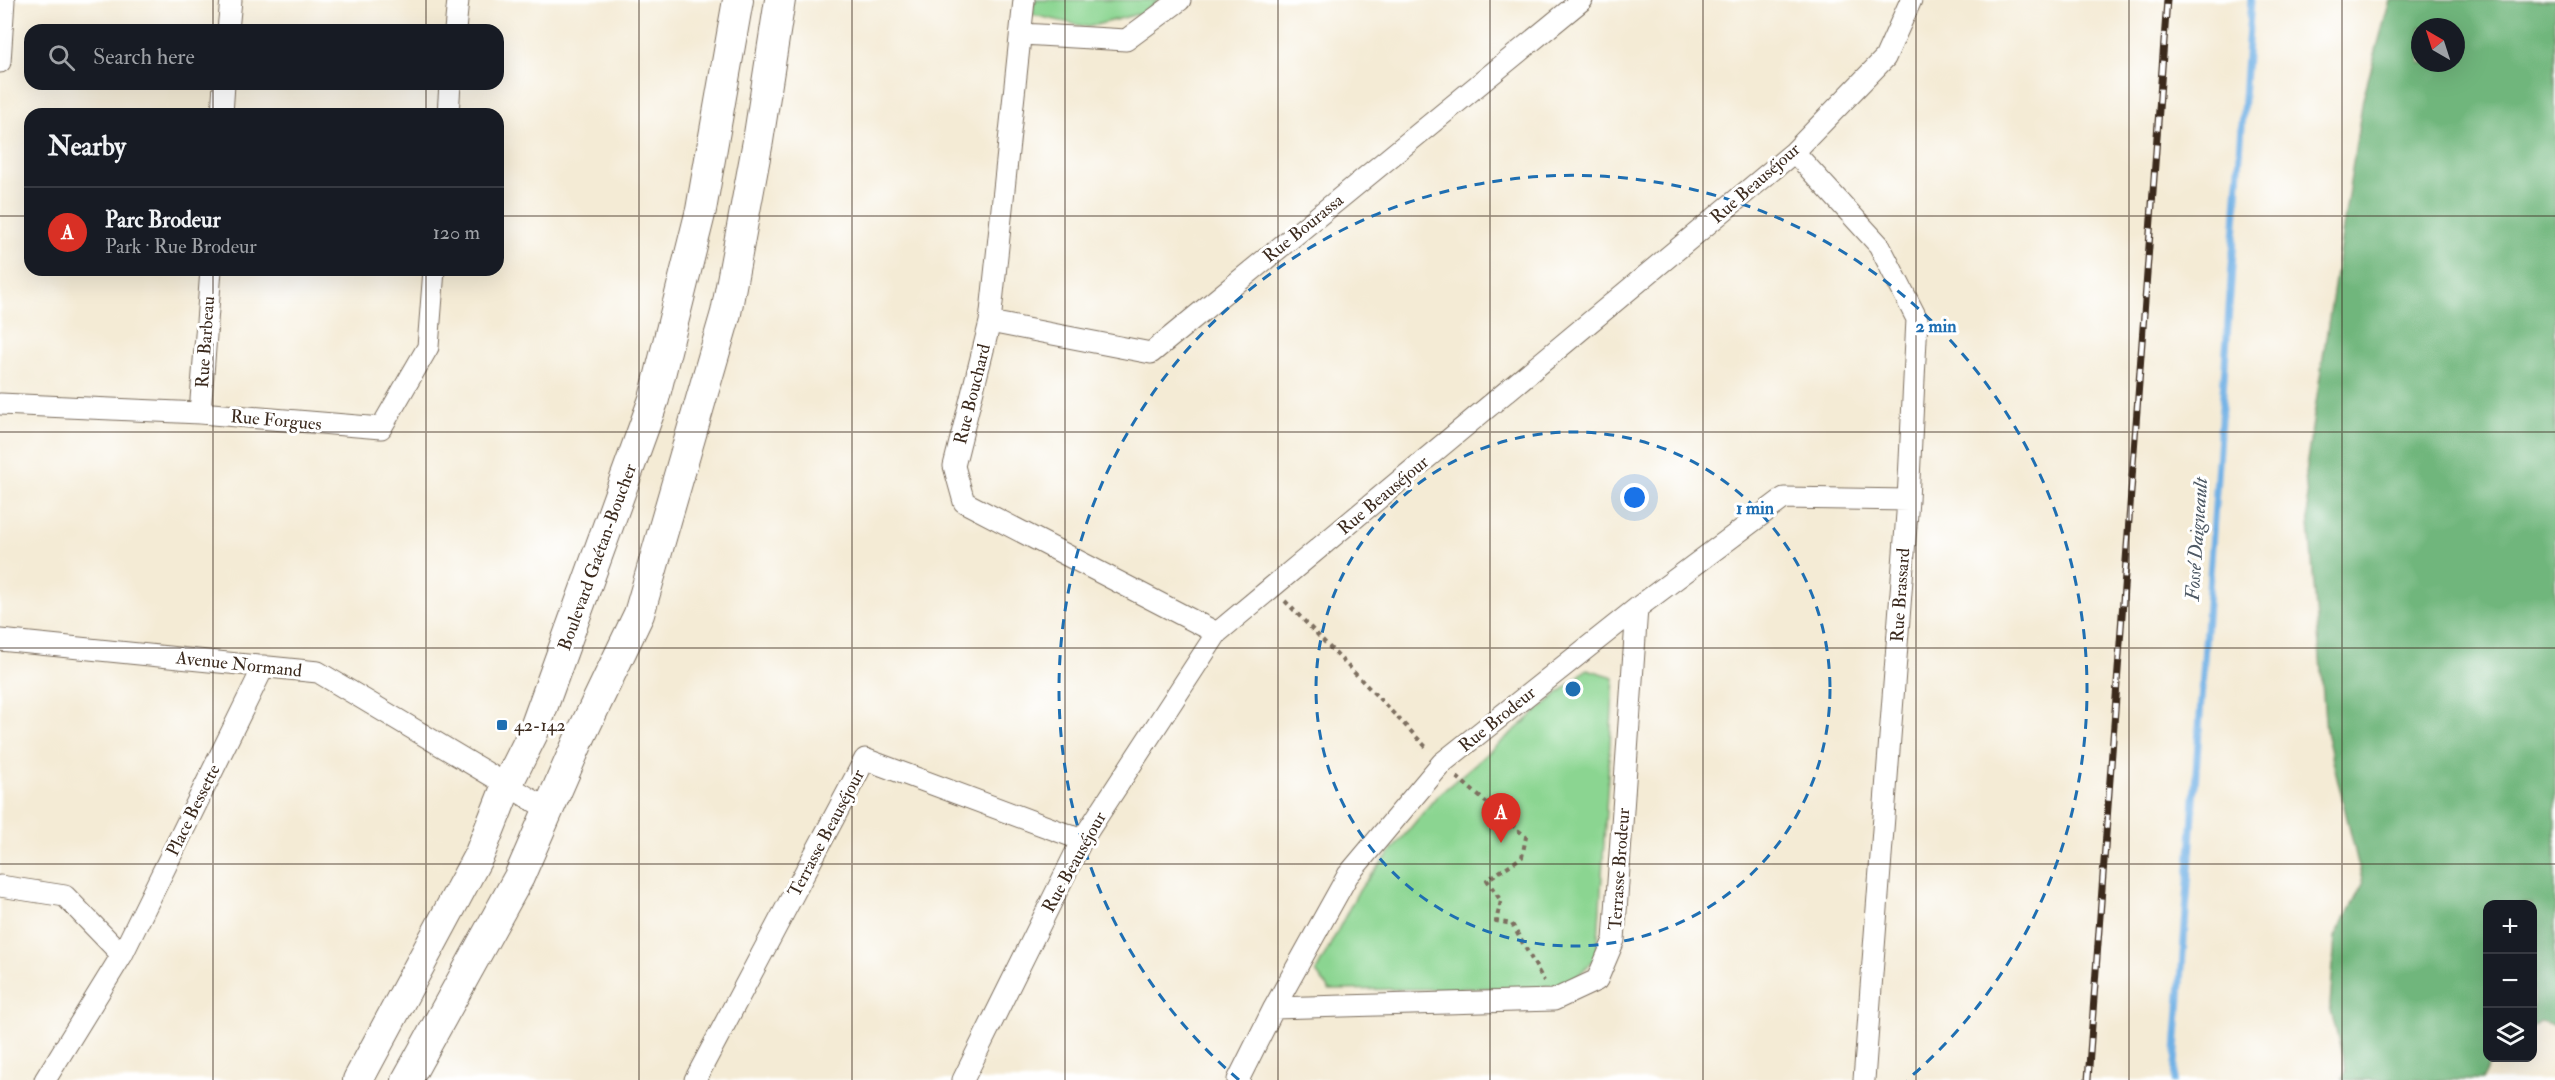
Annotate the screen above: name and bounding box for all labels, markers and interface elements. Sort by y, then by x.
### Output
north arrow [2411,18,2465,72]
search box [24,24,504,90]
icon: search [45,41,78,74]
text: Search here [93,43,195,71]
text: Nearby [48,131,126,163]
street label: Rue Beauséjour [1706,138,1805,229]
street label: Rue Bourassa [1258,189,1349,268]
text: Parc Brodeur [105,206,221,234]
text: A [61,220,74,245]
text: 120 m [433,220,480,245]
text: Park · Rue Brodeur [105,234,257,259]
street label: Rue Barbeau [191,295,220,389]
text: 2 min [1916,315,1957,338]
street label: Rue Bouchard [949,341,996,447]
street label: Rue Forgues [229,405,323,436]
street label: Rue Beauséjour [1333,450,1434,540]
street label: Boulevard Gaétan-Boucher [553,460,642,654]
water label: Fossé Daigneault [2180,475,2213,603]
your location [1620,483,1649,512]
text: 1 min [1736,497,1775,520]
street label: Rue Brassard [1886,547,1915,643]
street label: Avenue Normand [174,646,303,683]
centre of rings [1563,679,1583,699]
street label: Rue Brodeur [1454,681,1541,758]
place label: 42-142 [514,714,566,737]
marker: 42-142 [495,718,509,732]
street label: Place Bessette [161,760,226,860]
street label: Terrasse Beauséjour [783,765,870,901]
pin: A [1482,794,1520,843]
street label: Rue Beauséjour [1037,807,1112,917]
street label: Terrasse Brodeur [1604,807,1635,931]
map controls [2483,900,2537,1062]
button: + [2483,900,2537,954]
button: − [2483,954,2537,1008]
button: layers [2483,1008,2537,1062]

